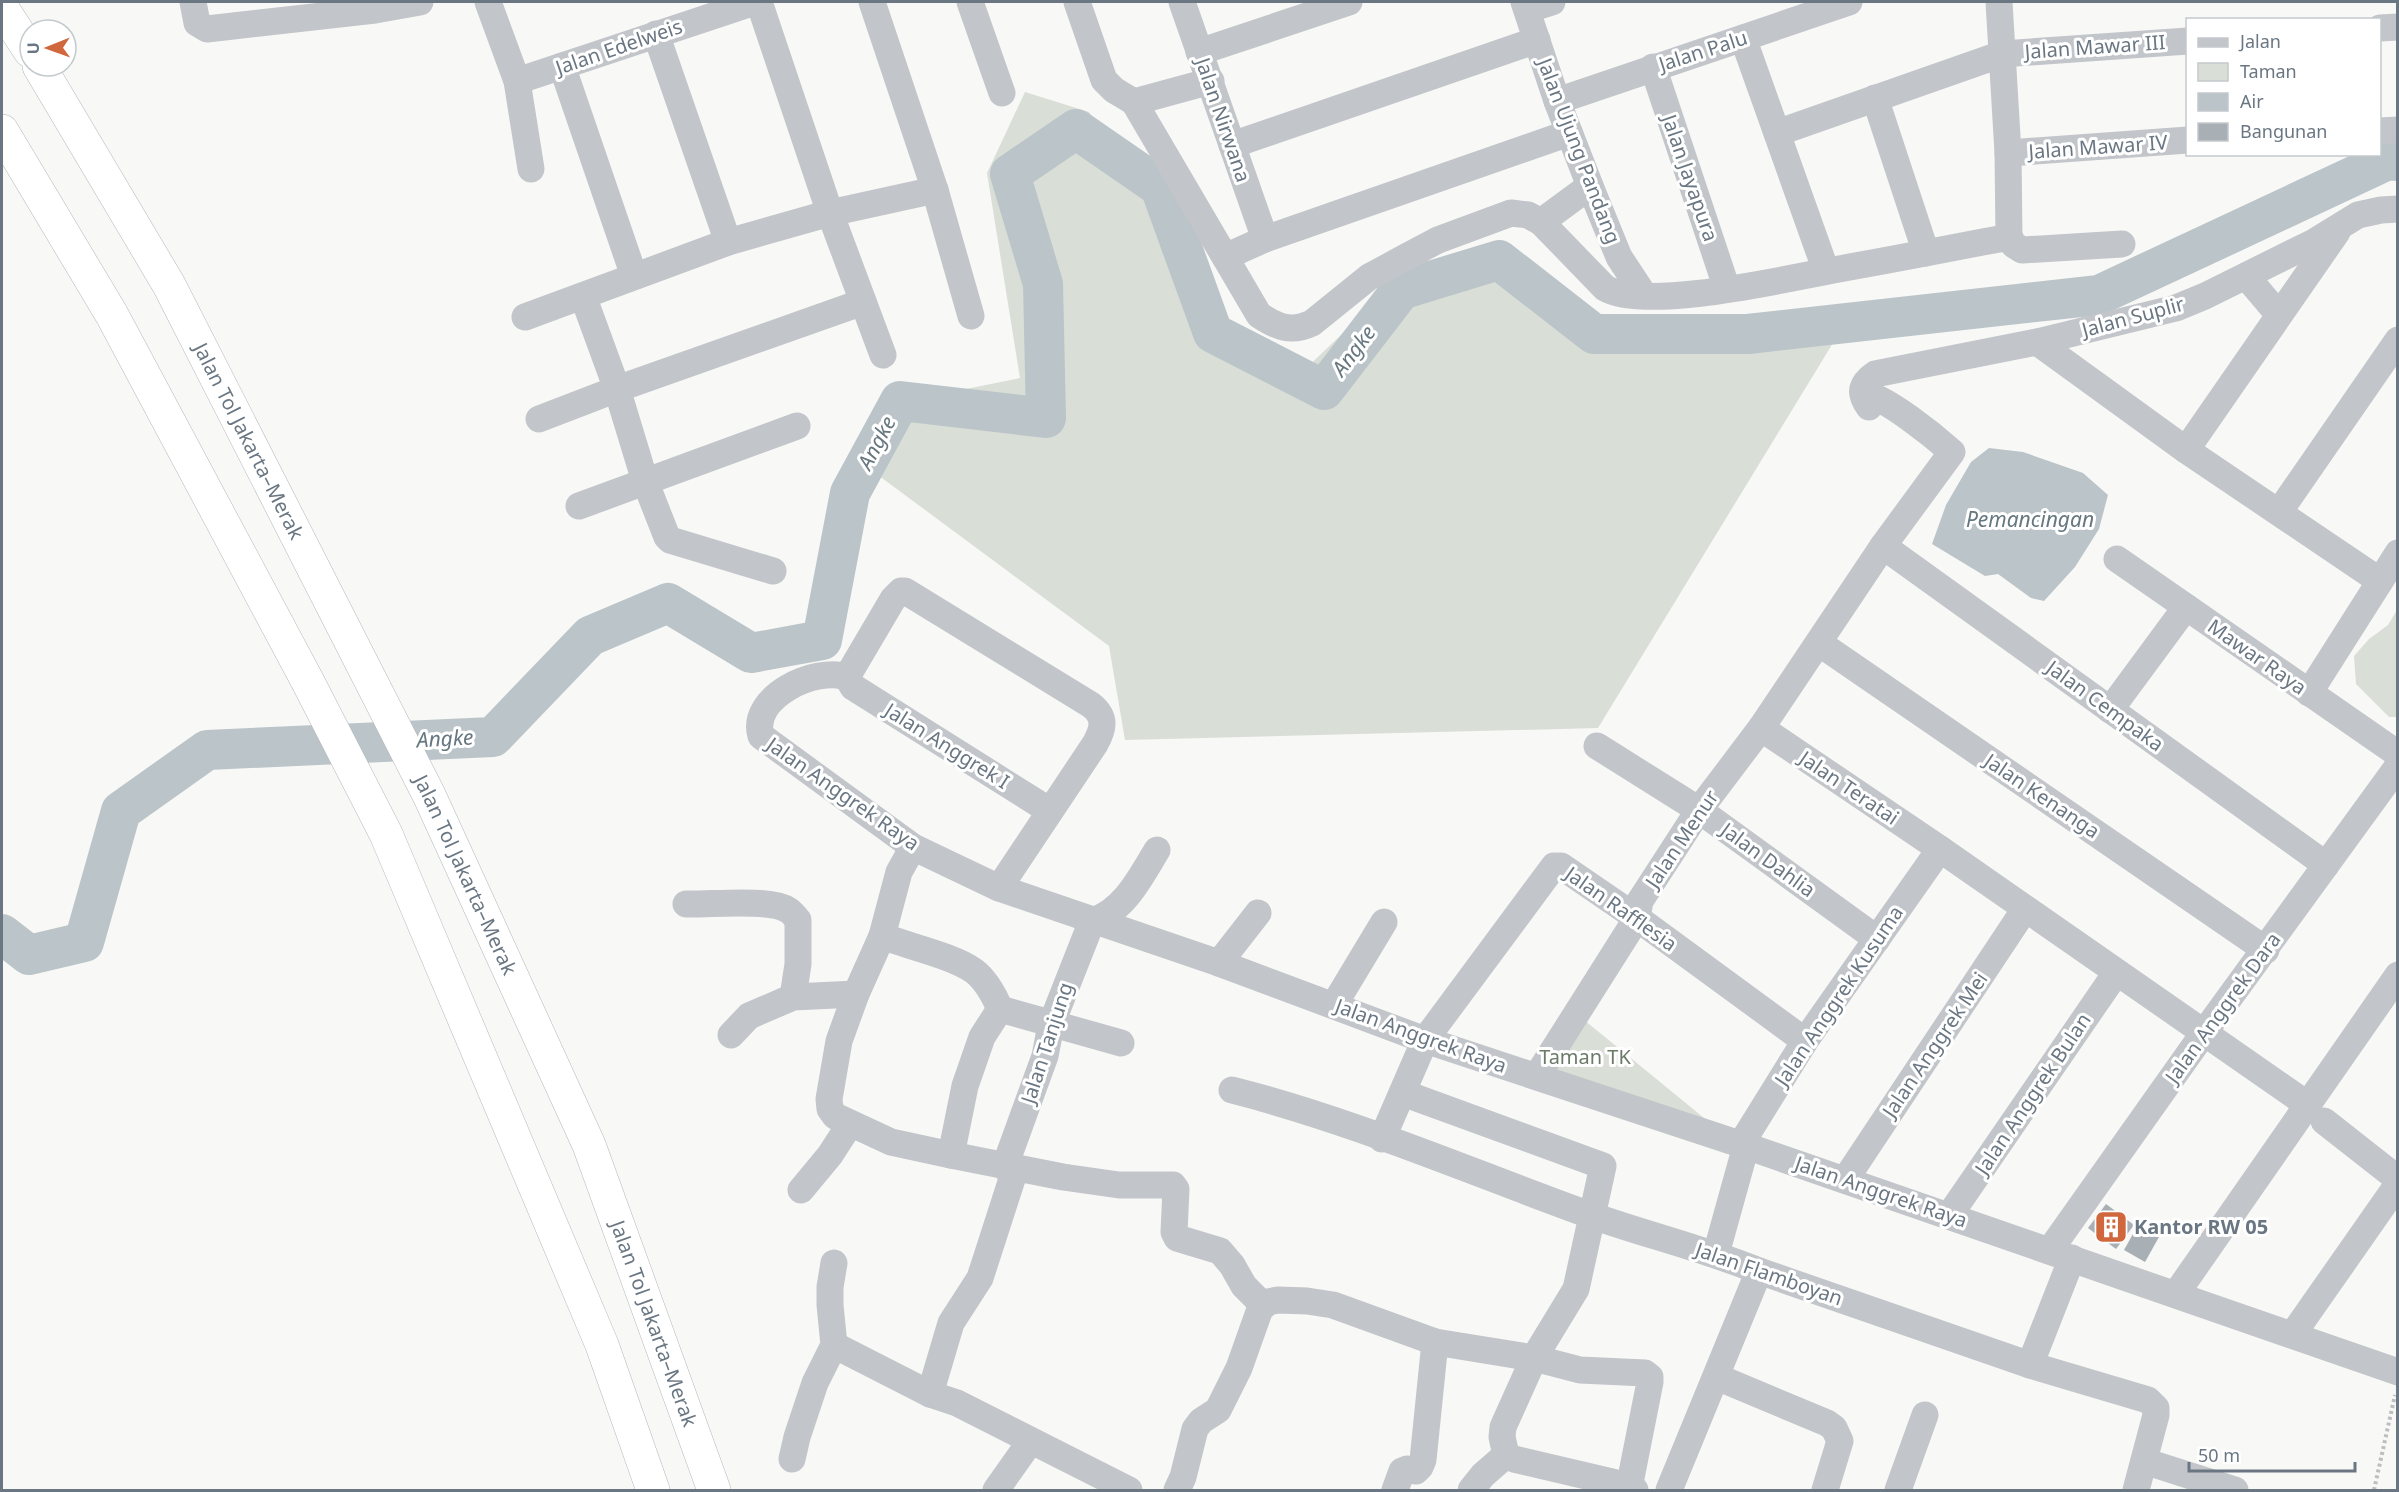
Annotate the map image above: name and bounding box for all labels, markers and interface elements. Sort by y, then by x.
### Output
street label: Jalan Edelweis [550,12,686,81]
north arrow [18,18,78,78]
legend [2186,18,2381,156]
street label: Jalan Palu [1653,24,1751,78]
street label: Jalan Mawar III [2022,28,2166,65]
text: Jalan [2238,29,2281,53]
text: U [22,42,44,55]
street label: Jalan Nirwana [1189,52,1257,186]
street label: Jalan Ujung Pandang [1531,52,1627,247]
text: Taman [2240,59,2297,83]
text: Air [2240,89,2264,113]
street label: Jalan Jayapura [1655,109,1725,245]
text: Bangunan [2240,119,2327,143]
street label: Jalan Mawar IV [2026,128,2168,165]
street label: Jalan Suplir [2077,290,2187,344]
water label: Angke [1324,319,1381,383]
street label: Jalan Tol Jakarta–Merak [187,336,311,544]
water label: Angke [850,411,902,476]
water label: Pemancingan [1966,505,2094,533]
street label: Mawar Raya [2203,613,2312,701]
street label: Jalan Cempaka [2040,653,2169,757]
street label: Jalan Anggrek I [878,695,1015,795]
water label: Angke [414,723,474,754]
street label: Jalan Anggrek Raya [760,730,925,856]
street label: Jalan Teratai [1793,743,1904,831]
street label: Jalan Kenanga [1978,746,2105,844]
street label: Jalan Tol Jakarta–Merak [407,768,524,980]
street label: Jalan Menur [1638,784,1724,895]
street label: Jalan Dahlia [1714,815,1821,903]
street label: Jalan Rafflesia [1558,859,1682,957]
street label: Jalan Anggrek Kusuma [1767,900,1909,1093]
street label: Jalan Anggrek Dara [2158,927,2287,1090]
street label: Jalan Anggrek Mei [1875,967,1993,1124]
street label: Jalan Tanjung [1014,979,1079,1109]
street label: Jalan Anggrek Raya [1330,991,1511,1079]
street label: Jalan Anggrek Bulan [1967,1008,2097,1181]
park label: Taman TK [1539,1043,1631,1070]
street label: Jalan Anggrek Raya [1790,1149,1971,1234]
building icon: Kantor RW 05 [2093,1209,2129,1245]
place label: Kantor RW 05 [2134,1213,2268,1240]
street label: Jalan Tol Jakarta–Merak [604,1215,704,1431]
street label: Jalan Flamboyan [1690,1235,1846,1311]
scale bar [2189,1435,2356,1473]
text: 50 m [2198,1443,2240,1467]

